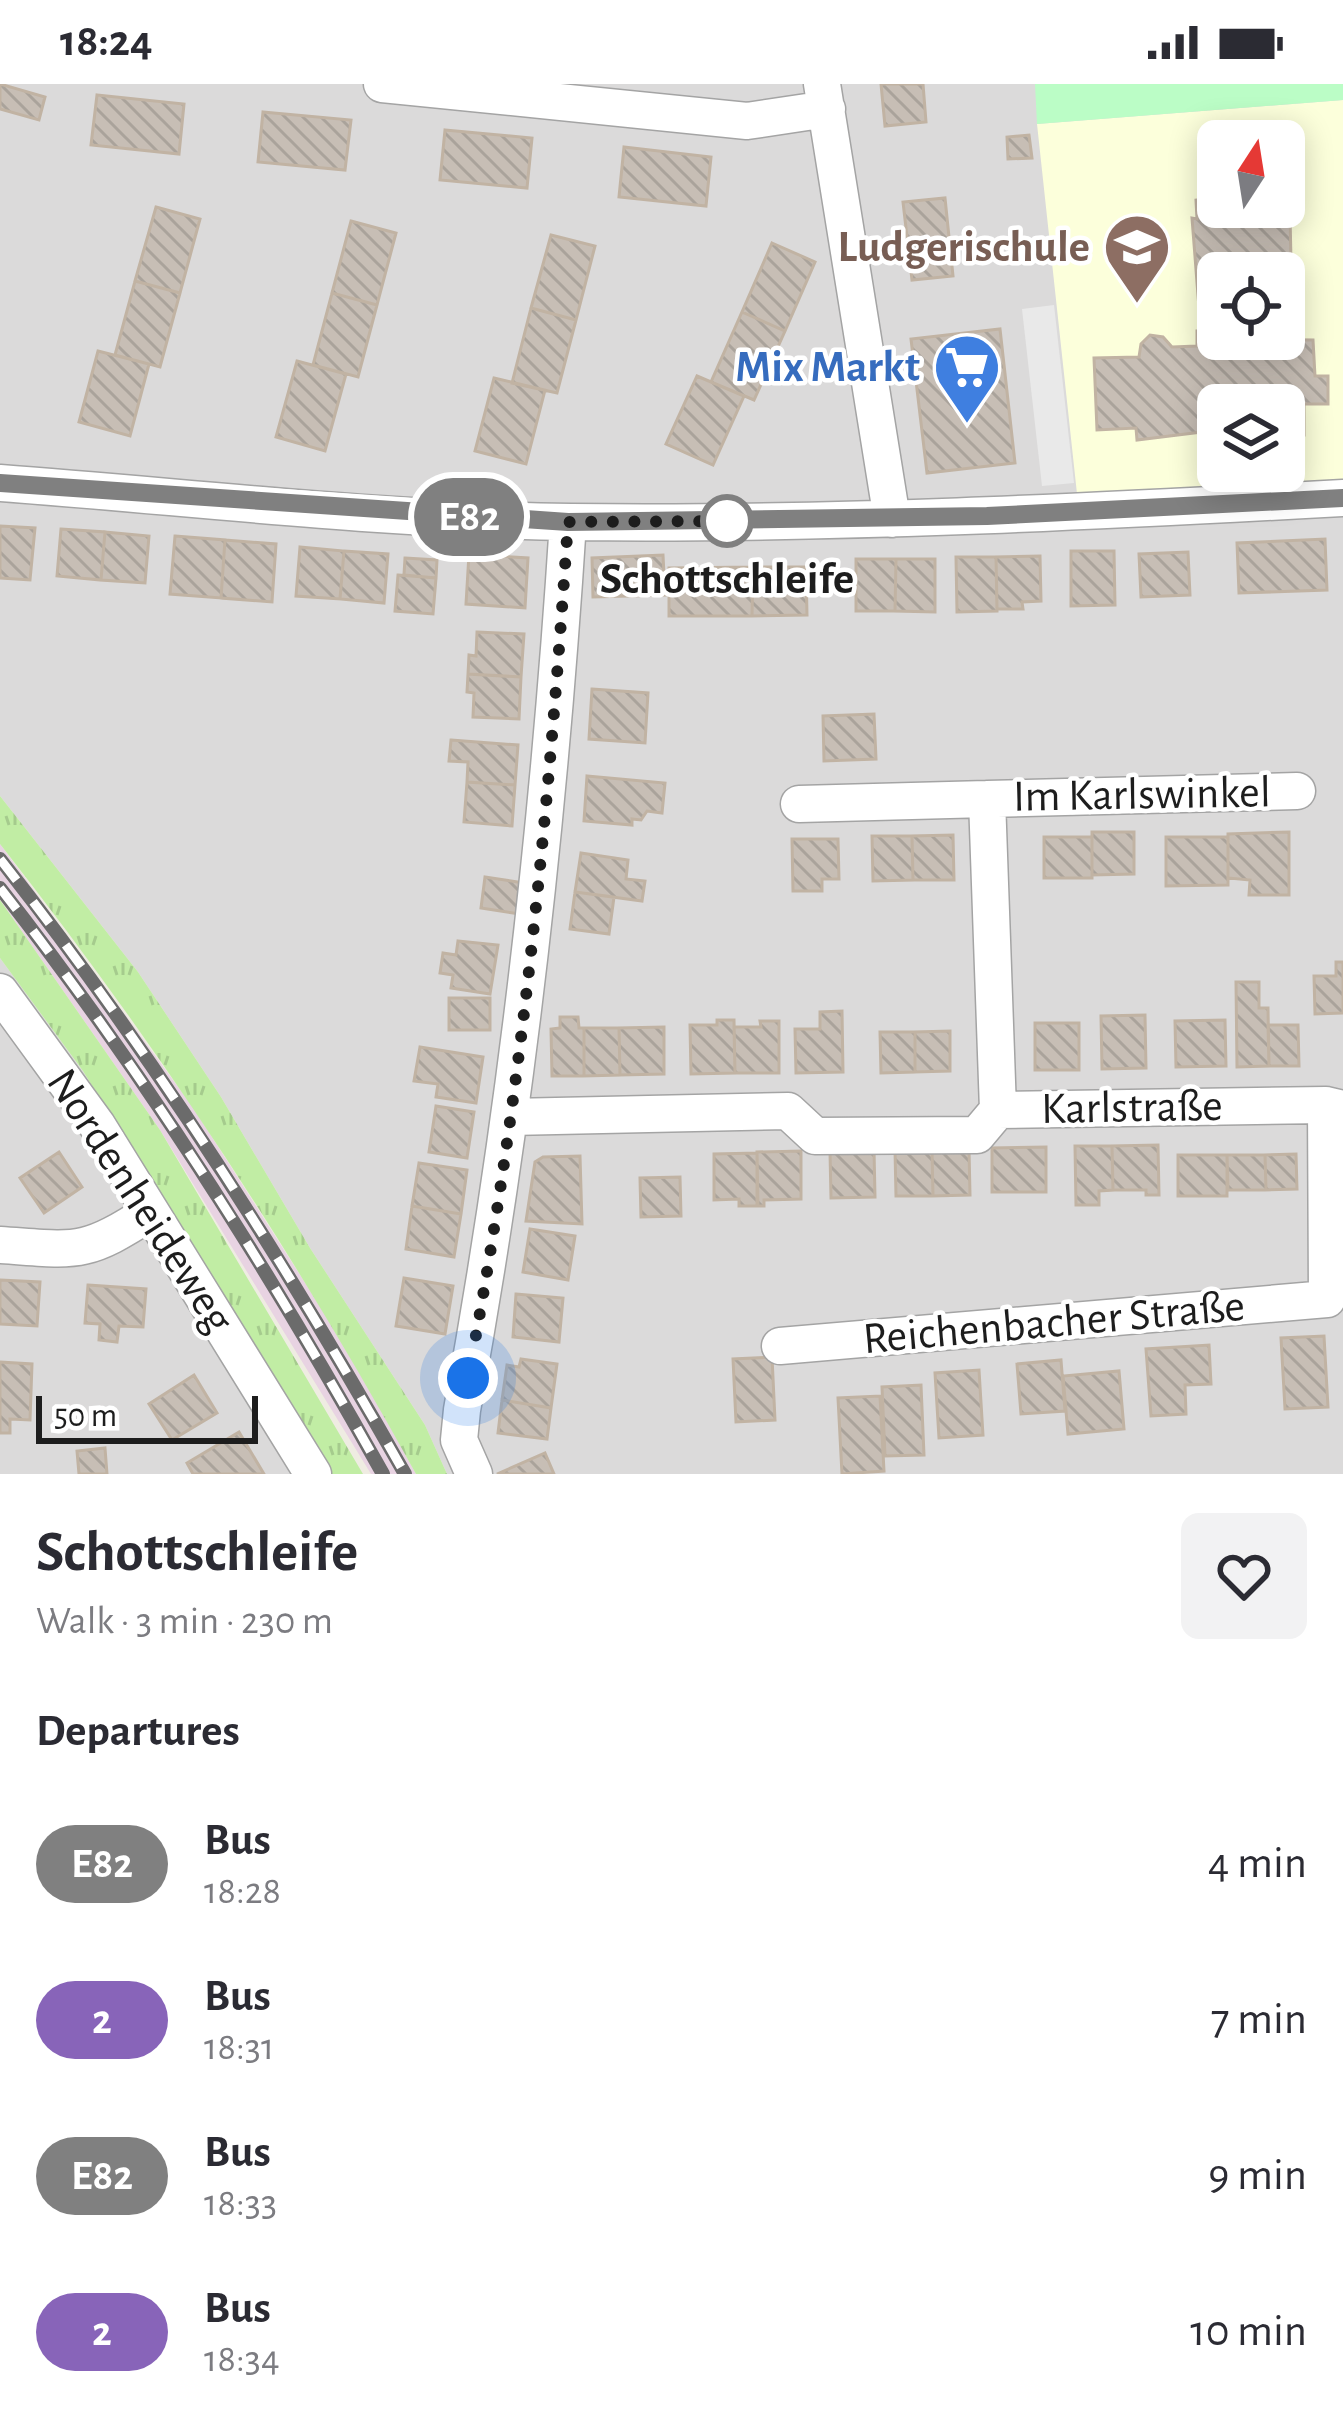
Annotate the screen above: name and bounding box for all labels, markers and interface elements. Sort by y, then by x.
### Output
text: 18:24 [60,19,153,64]
north arrow [1197,120,1305,228]
map controls [1197,120,1305,492]
school or university icon: Ludgerischule [1102,212,1172,306]
place label: Ludgerischule [837,225,1090,270]
button: locate [1197,252,1305,360]
supermarket icon: Mix Markt [932,332,1002,426]
place label: Mix Markt [735,345,920,390]
button: layers [1197,384,1305,492]
line badge: E82 [400,478,538,556]
text: E82 [438,496,500,538]
marker: Schottschleife [702,496,752,546]
place label: Schottschleife [600,557,854,602]
street label: Im Karlswinkel [1013,770,1271,820]
street label: Nordenheideweg [38,1061,242,1341]
street label: Karlstraße [1041,1084,1223,1132]
street label: Reichenbacher Straße [861,1284,1247,1362]
your location [438,1348,498,1408]
scale bar [36,1390,258,1443]
text: 50 m [54,1400,117,1433]
button: heart [1181,1513,1307,1639]
text: Schottschleife [36,1524,358,1581]
text: Walk · 3 min · 230 m [36,1602,333,1641]
text: Departures [36,1709,240,1754]
text: Bus [204,1818,271,1863]
text: 4 min [1208,1841,1307,1886]
text: E82 [71,1843,133,1885]
text: 18:28 [204,1872,281,1911]
text: Bus [204,1974,271,2019]
text: 7 min [1211,1997,1307,2042]
text: 2 [92,1999,112,2041]
text: 18:31 [204,2028,274,2067]
text: Bus [204,2130,271,2175]
text: 9 min [1208,2153,1307,2198]
text: E82 [71,2155,133,2197]
text: 18:33 [204,2184,277,2223]
text: Bus [204,2286,271,2331]
text: 10 min [1190,2309,1307,2354]
text: 2 [92,2311,112,2353]
text: 18:34 [204,2340,280,2379]

